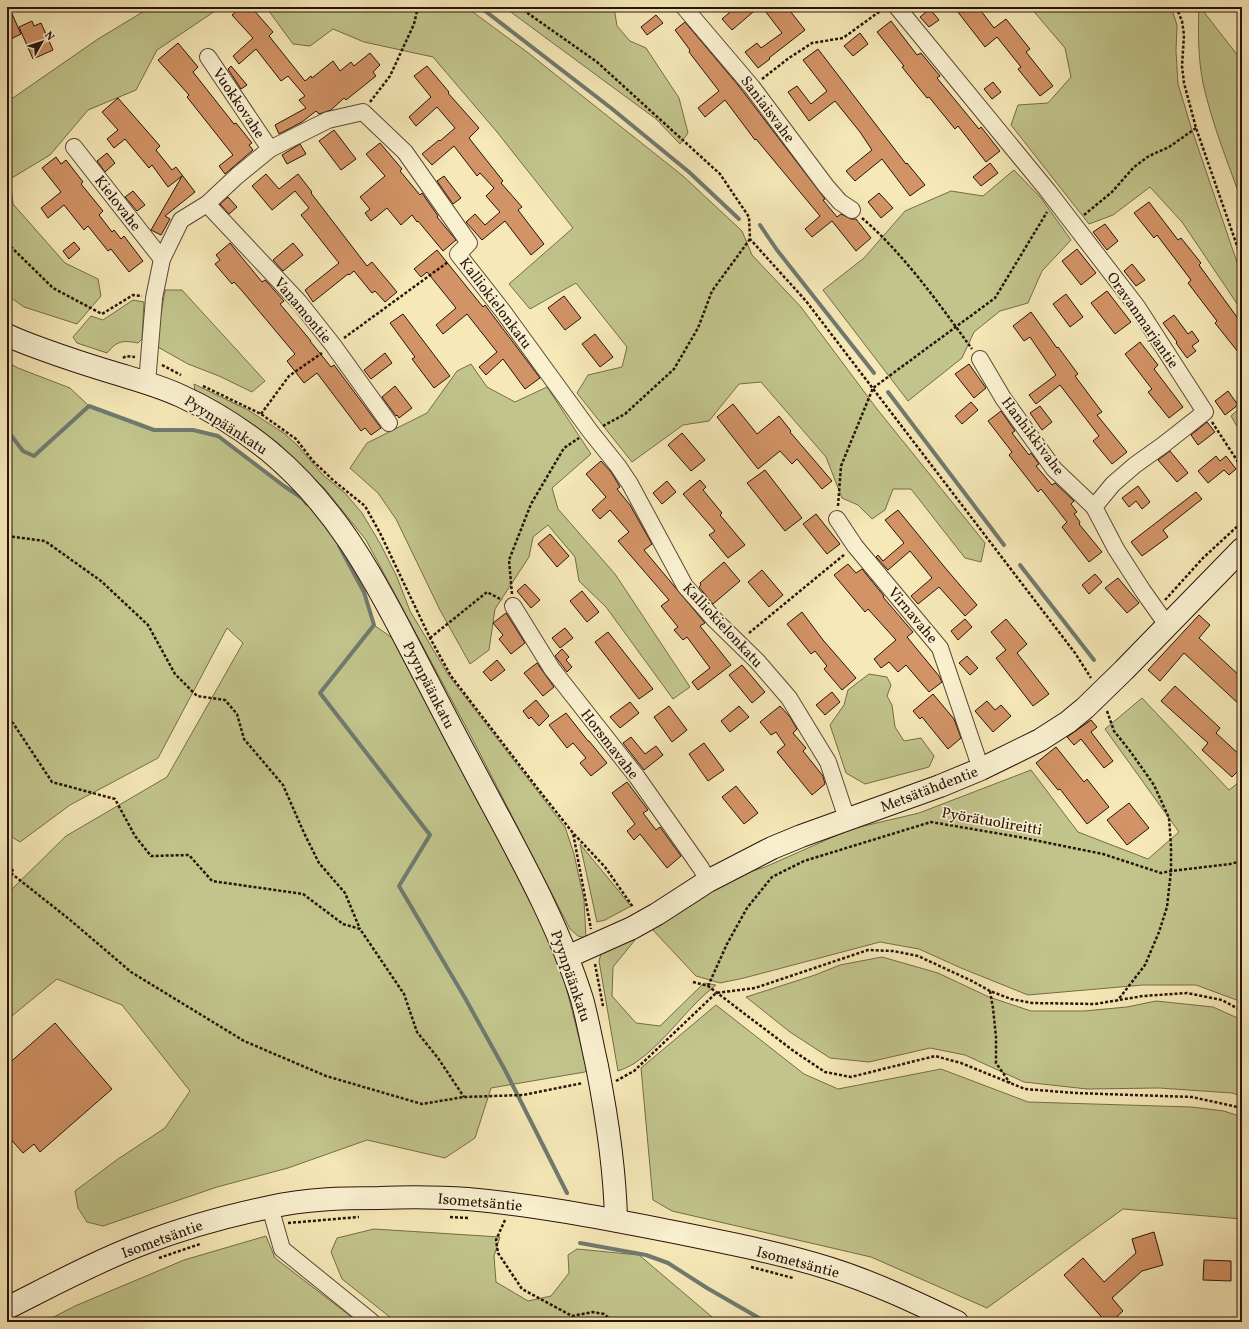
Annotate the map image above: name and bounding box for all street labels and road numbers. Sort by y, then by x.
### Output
street label: Vuokkovahe [206,64,269,143]
street label: Saniaisvahe [735,72,799,148]
street label: Kielovahe [88,172,145,236]
street label: Kalliokielonkatu [454,254,536,354]
street label: Oravanmarjantie [1101,268,1183,373]
street label: Vanamontie [268,274,336,348]
street label: Pyynpäänkatu [179,391,271,461]
street label: Hanhikkivahe [995,393,1068,481]
street label: Kalliokielonkatu [677,579,767,673]
street label: Virnavahe [882,583,942,649]
street label: Pyynpäänkatu [397,638,459,733]
street label: Horsmavahe [575,705,643,784]
street label: Metsätähdentie [878,762,981,819]
street label: Pyörätuolireitti [940,803,1044,842]
street label: Pyynpäänkatu [544,928,595,1025]
street label: Isometsäntie [437,1189,523,1218]
street label: Isometsäntie [119,1216,206,1265]
street label: Isometsäntie [754,1242,841,1285]

